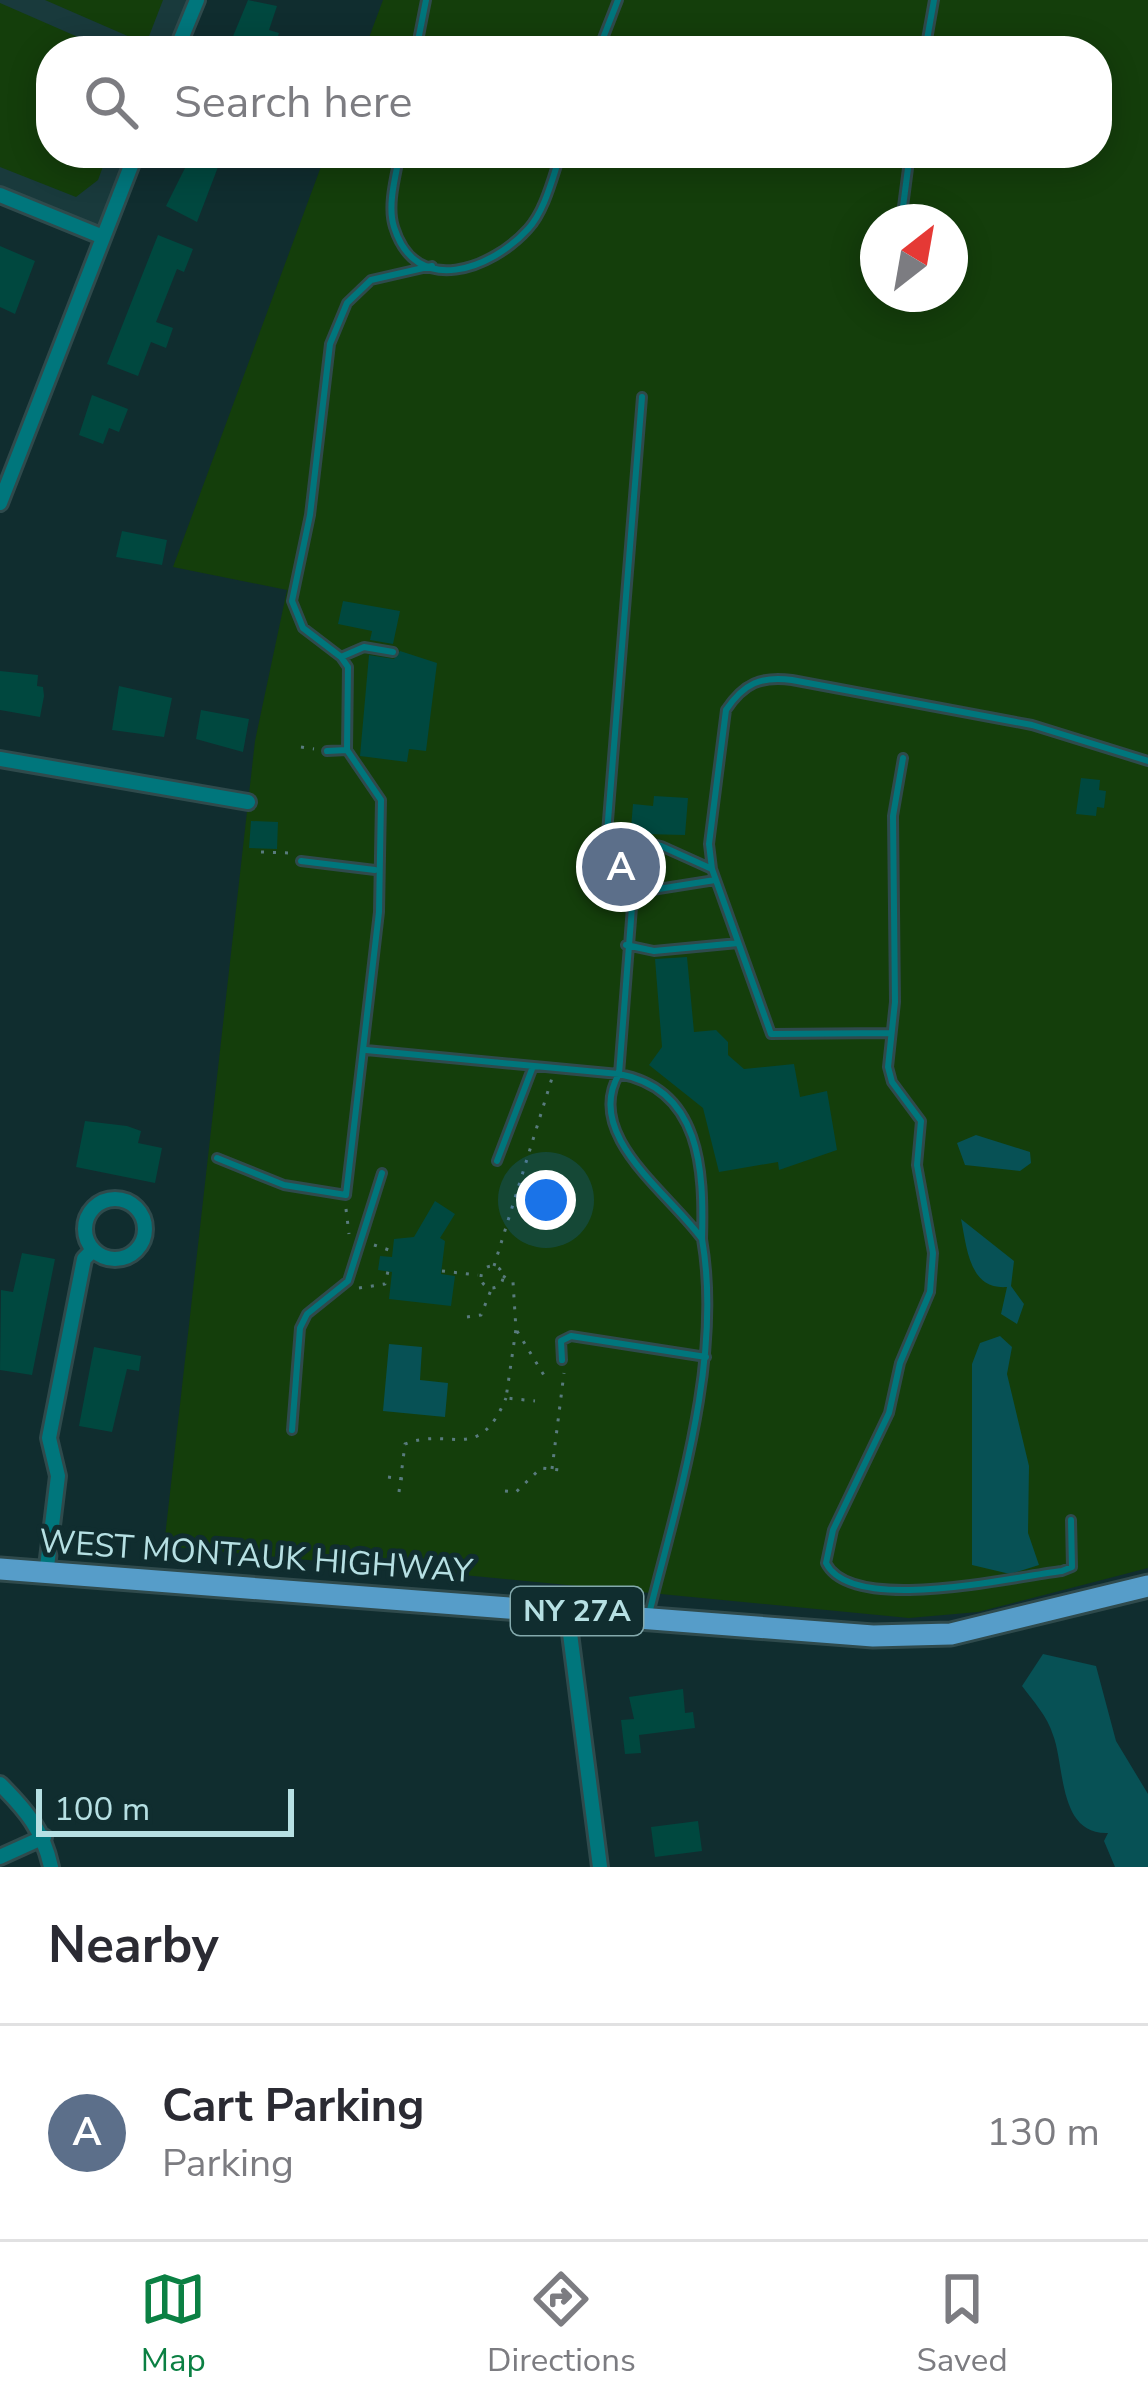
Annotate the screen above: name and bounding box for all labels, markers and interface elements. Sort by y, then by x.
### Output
search box [36,36,1112,168]
icon: search [78,69,144,135]
text: Search here [174,72,413,133]
north arrow [860,204,968,312]
pin: A [582,822,660,912]
your location [516,1170,576,1230]
street label: WEST MONTAUK HIGHWAY [38,1519,475,1594]
road number: NY 27A [511,1587,643,1635]
scale bar [36,1783,294,1836]
text: 100 m [54,1787,150,1832]
text: Nearby [48,1910,219,1980]
text: Cart Parking [162,2076,424,2137]
text: A [72,2106,102,2159]
text: 130 m [986,2106,1100,2159]
text: Parking [162,2137,294,2190]
tab: Map [140,2266,206,2383]
tab: Directions [487,2266,636,2383]
tab: Saved [916,2266,1008,2383]

